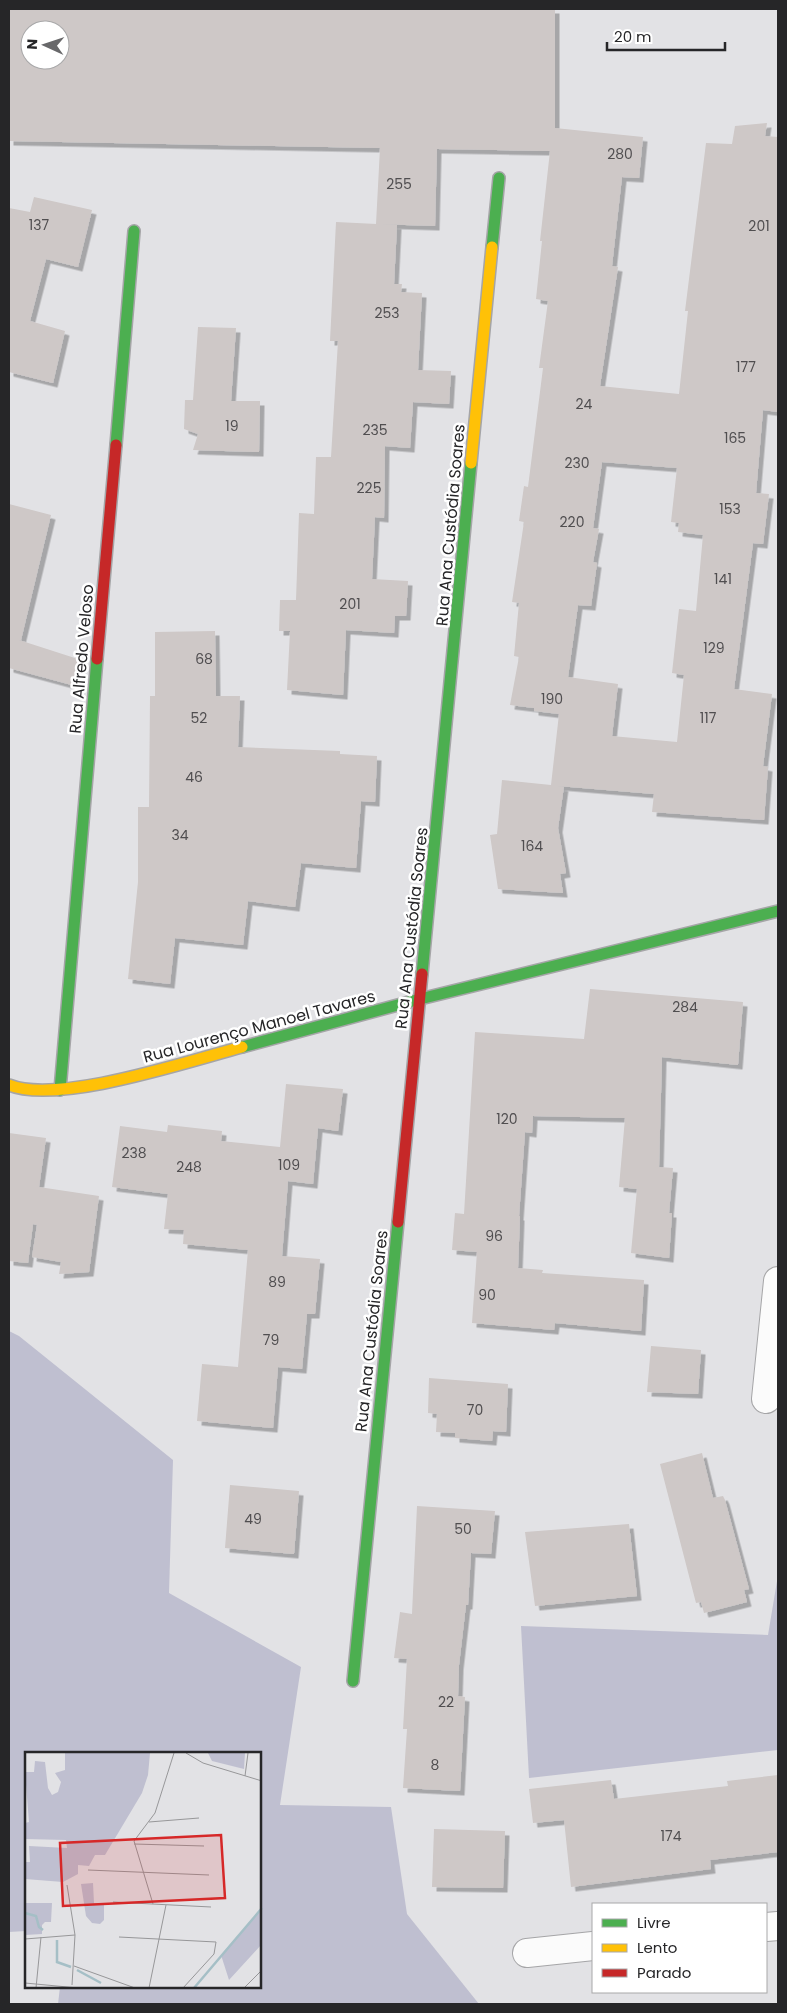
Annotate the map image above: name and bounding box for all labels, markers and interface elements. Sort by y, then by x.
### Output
north arrow [20,20,70,70]
scale bar [607,20,724,52]
text: 20 m [614,26,652,47]
text: N [22,39,42,50]
house number: 280 [607,144,633,164]
house number: 255 [386,174,412,194]
house number: 137 [29,215,50,235]
house number: 201 [748,216,770,236]
house number: 253 [374,303,400,323]
house number: 177 [736,357,756,377]
house number: 24 [576,394,593,414]
house number: 19 [225,416,239,436]
house number: 235 [362,420,388,440]
street label: Rua Ana Custódia Soares [430,423,471,627]
house number: 165 [724,428,746,448]
house number: 230 [564,453,590,473]
house number: 225 [357,478,381,498]
house number: 153 [719,499,741,519]
house number: 220 [560,512,584,532]
house number: 141 [714,569,732,589]
street label: Rua Alfredo Veloso [64,583,99,735]
house number: 201 [339,594,361,614]
house number: 129 [703,638,725,658]
house number: 68 [195,649,213,669]
house number: 190 [541,689,563,709]
house number: 52 [191,708,207,728]
house number: 117 [700,708,717,728]
house number: 46 [185,767,203,787]
house number: 34 [171,825,189,845]
street label: Rua Ana Custódia Soares [389,826,434,1030]
house number: 164 [521,836,543,856]
street label: Rua Lourenço Manoel Tavares [140,984,378,1069]
house number: 284 [672,997,698,1017]
house number: 120 [496,1109,518,1129]
house number: 238 [121,1143,147,1163]
house number: 109 [278,1155,300,1175]
house number: 248 [176,1157,202,1177]
house number: 96 [485,1226,503,1246]
street label: Rua Ana Custódia Soares [349,1229,394,1433]
house number: 89 [268,1272,286,1292]
house number: 90 [478,1285,496,1305]
house number: 79 [263,1330,279,1350]
house number: 70 [467,1400,483,1420]
house number: 49 [244,1509,262,1529]
house number: 50 [454,1519,472,1539]
house number: 22 [438,1692,454,1712]
inset map [25,1752,261,1988]
house number: 8 [431,1755,440,1775]
house number: 174 [661,1826,682,1846]
legend [592,1903,767,1993]
text: Livre [637,1912,670,1933]
text: Lento [637,1937,677,1958]
text: Parado [637,1962,691,1983]

